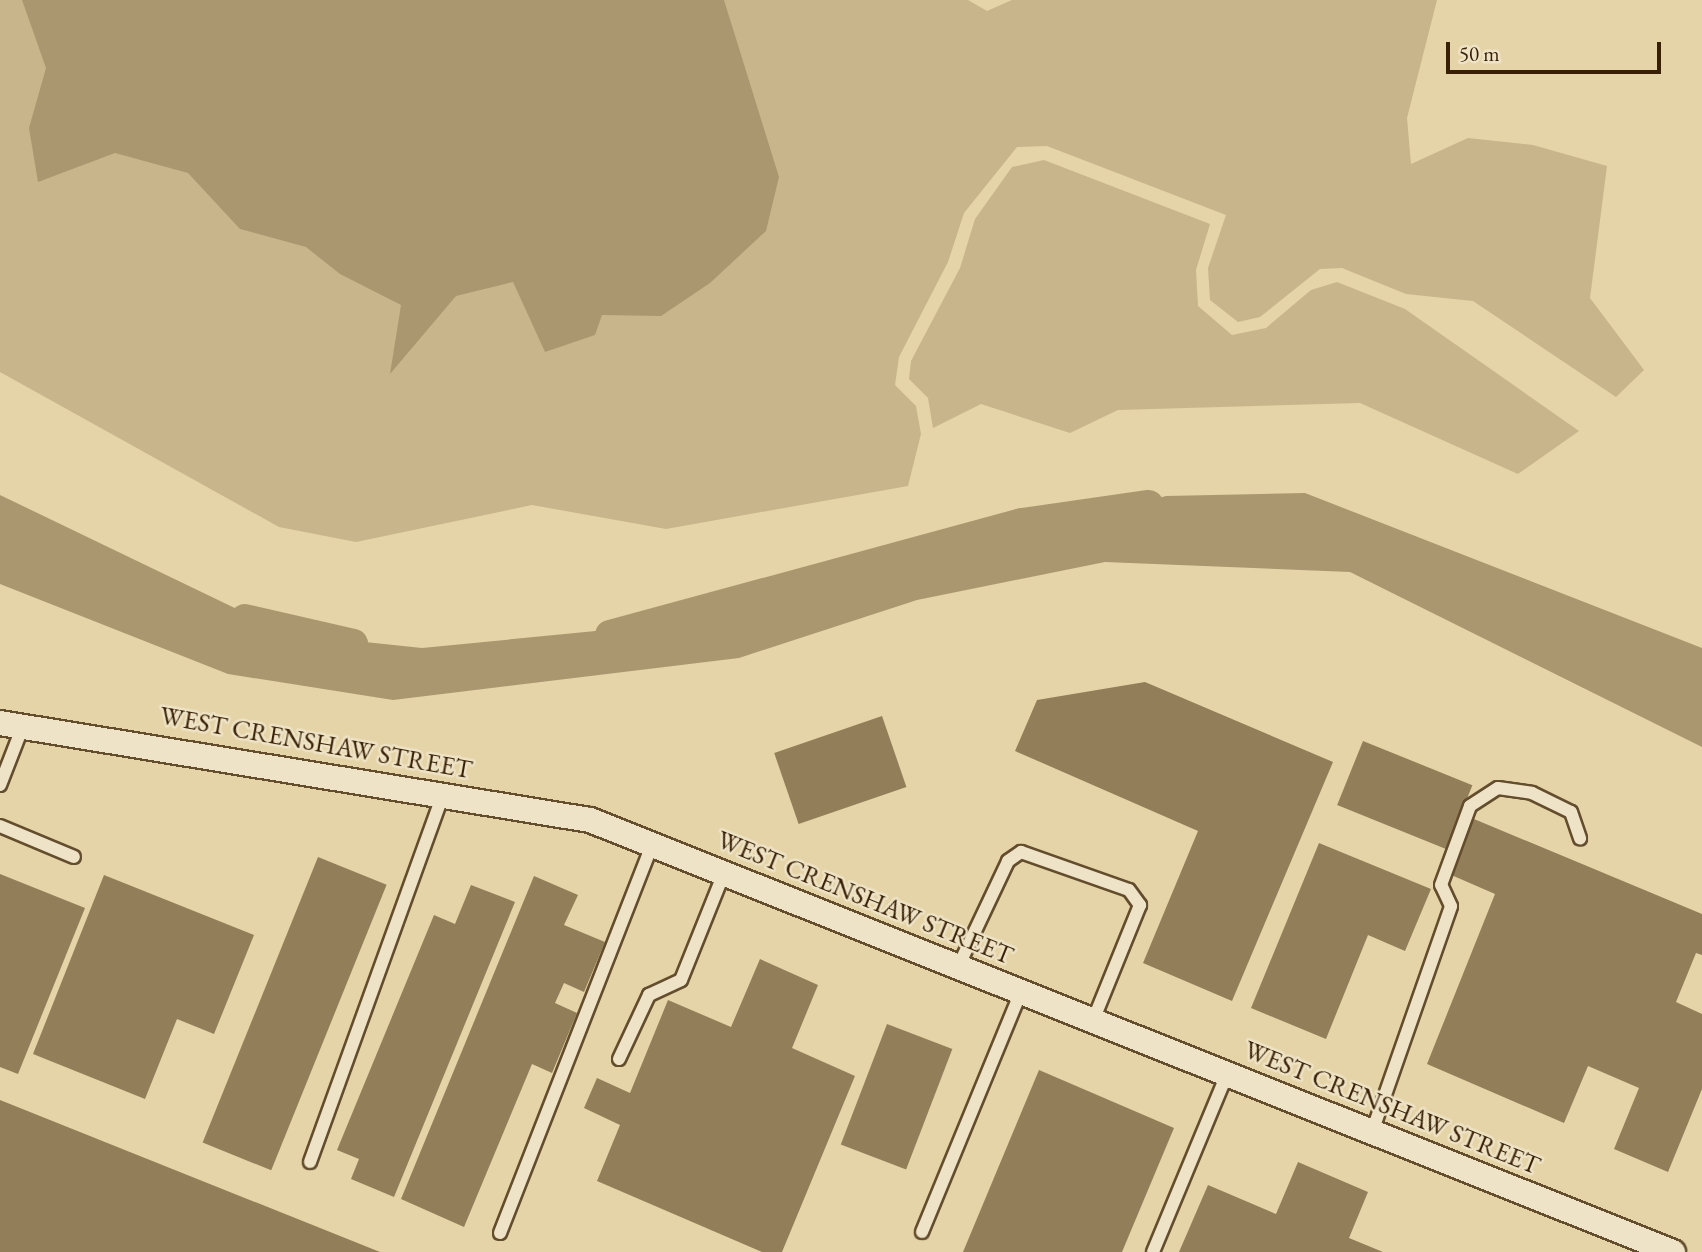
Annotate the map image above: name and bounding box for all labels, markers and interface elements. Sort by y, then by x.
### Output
scale bar [1450,28,1665,72]
text: 50 m [1459,40,1500,67]
street label: WEST CRENSHAW STREET [157,700,475,786]
street label: WEST CRENSHAW STREET [712,824,1018,972]
street label: WEST CRENSHAW STREET [1239,1034,1545,1182]

